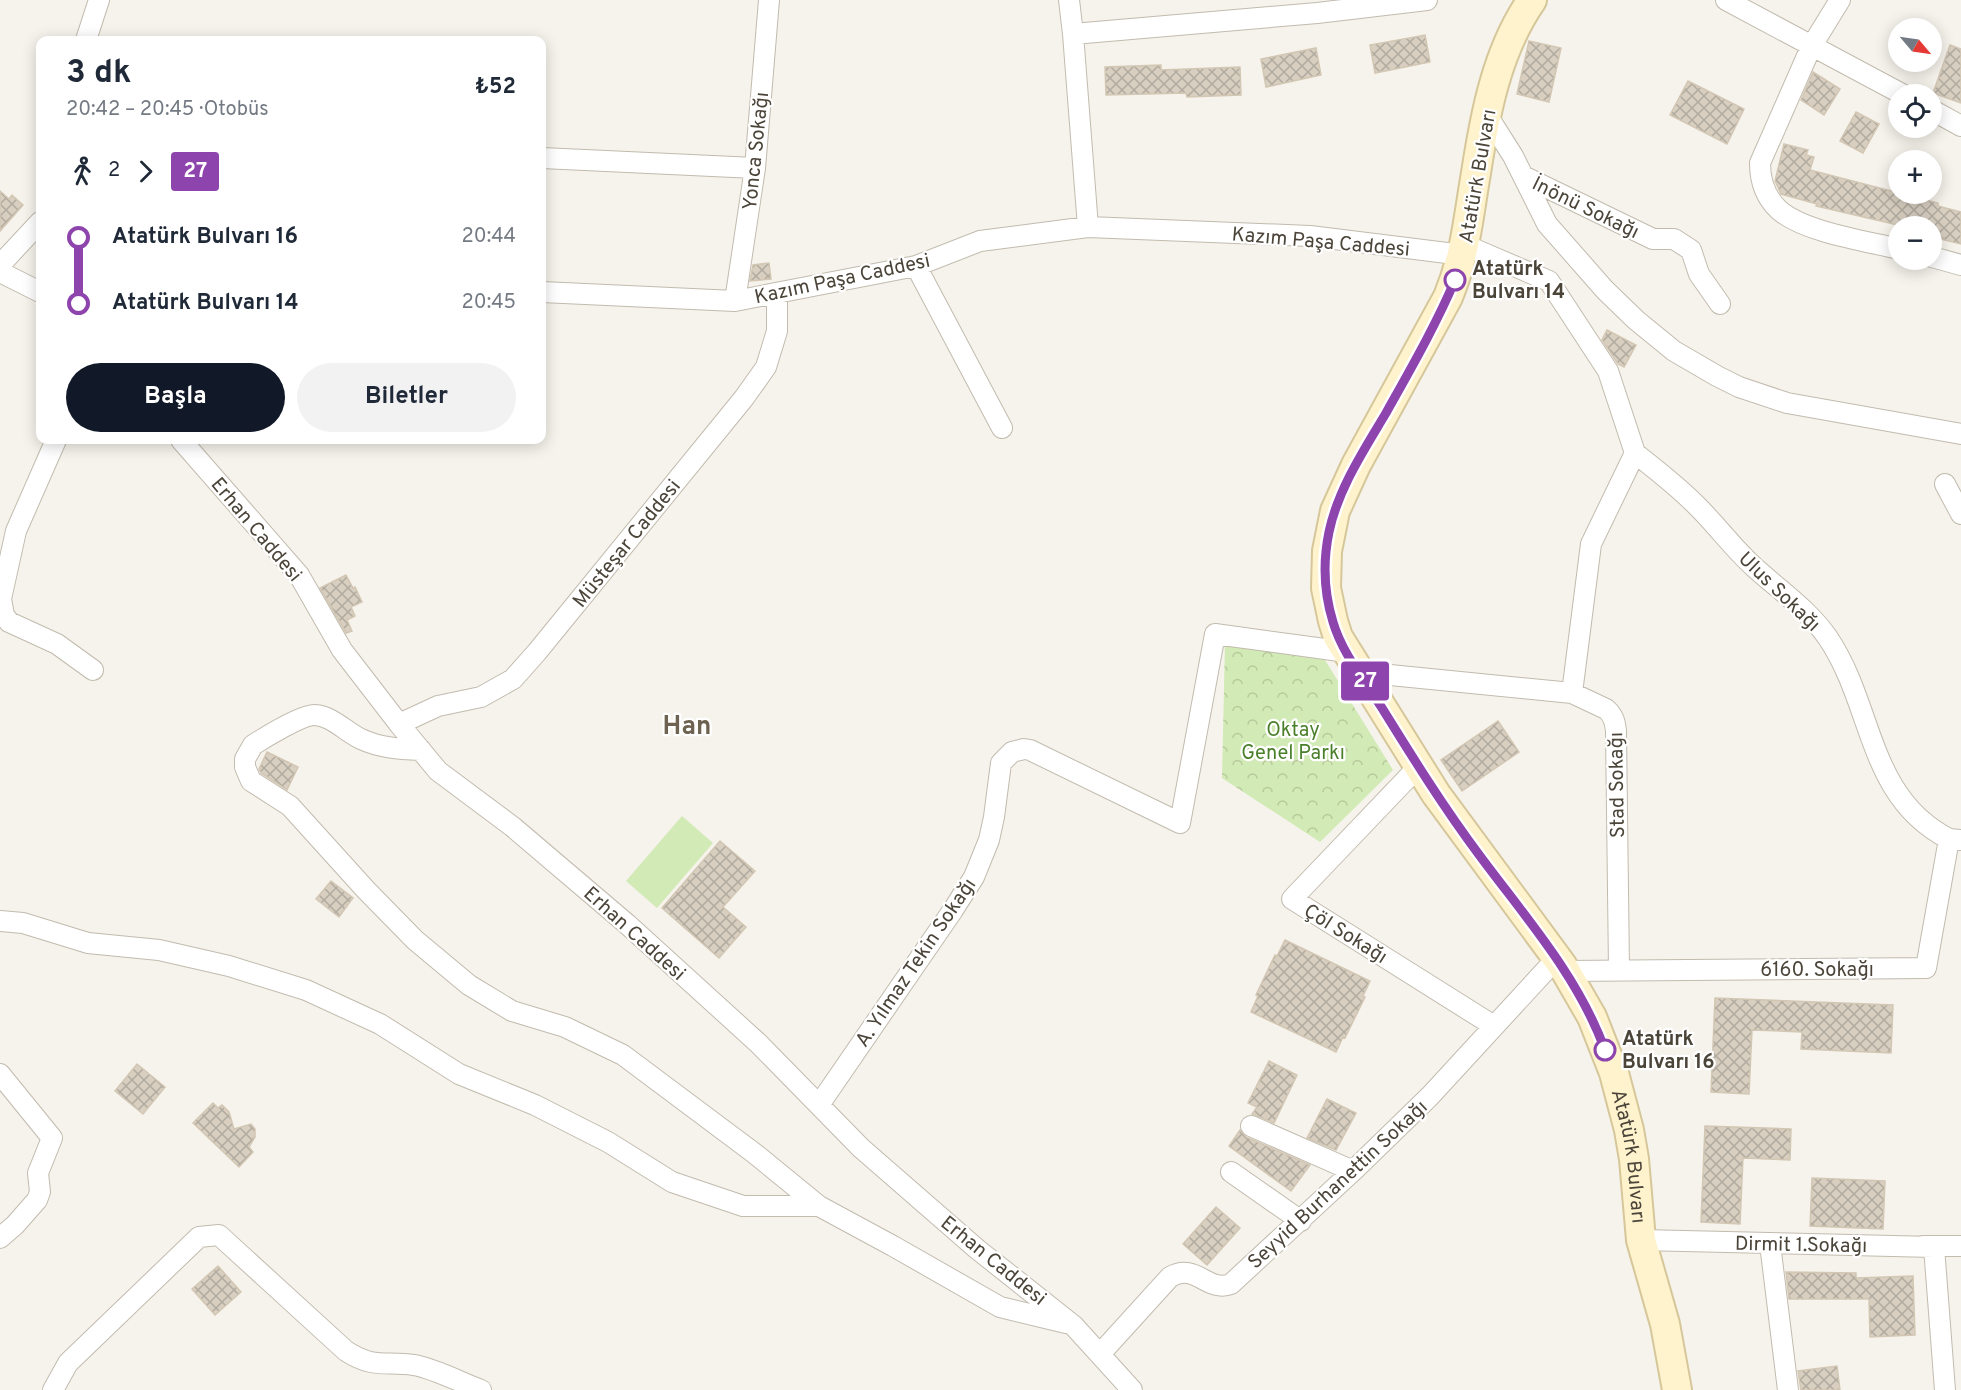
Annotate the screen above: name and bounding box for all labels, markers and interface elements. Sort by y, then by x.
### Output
north arrow [1888,18,1942,72]
map controls [1888,18,1942,270]
text: 3 dk [66,53,132,95]
text: ₺52 [475,74,516,101]
button: locate [1888,84,1942,138]
street label: Yonca Sokağı [738,91,776,212]
text: 20:42 – 20:45 · Otobüs [66,97,269,123]
street label: Atatürk Bulvarı [1454,107,1504,245]
button: + [1888,150,1942,204]
icon: walk [66,155,99,188]
icon: forward [129,155,162,188]
text: 2 [108,158,120,184]
text: 27 [183,158,207,185]
street label: İnönü Sokağı [1527,171,1643,246]
button: − [1888,216,1942,270]
street label: Kazım Paşa Caddesi [1231,222,1411,264]
text: Atatürk Bulvarı 16 [112,224,298,251]
text: 20:44 [462,224,516,250]
street label: Kazım Paşa Caddesi [752,249,933,311]
place label: Atatürk Bulvarı 14 [1472,257,1565,306]
marker: Atatürk Bulvarı 14 [1444,269,1466,291]
text: Atatürk Bulvarı 14 [112,290,299,317]
text: 20:45 [462,290,516,316]
button: Başla [66,363,285,432]
button: Biletler [297,363,516,432]
street label: Erhan Caddesi [204,473,307,588]
street label: Müsteşar Caddesi [568,475,687,614]
street label: Ulus Sokağı [1732,547,1825,638]
line badge: 27 [1338,662,1392,700]
text: 27 [1353,668,1377,695]
district label: Han [663,711,711,744]
park label: Oktay Genel Parkı [1241,718,1345,767]
street label: Stad Sokağı [1604,732,1632,838]
street label: A. Yılmaz Tekin Sokağı [850,874,983,1053]
street label: Erhan Caddesi [577,882,690,987]
street label: Çöl Sokağı [1298,899,1392,971]
street label: 6160. Sokağı [1760,958,1874,984]
place label: Atatürk Bulvarı 16 [1622,1027,1714,1076]
marker: Atatürk Bulvarı 16 [1594,1039,1616,1061]
street label: Atatürk Bulvarı [1604,1087,1651,1225]
street label: Seyyid Burhanettin Sokağı [1243,1095,1434,1276]
street label: Erhan Caddesi [934,1211,1051,1312]
street label: Dirmit 1.Sokağı [1735,1232,1867,1260]

